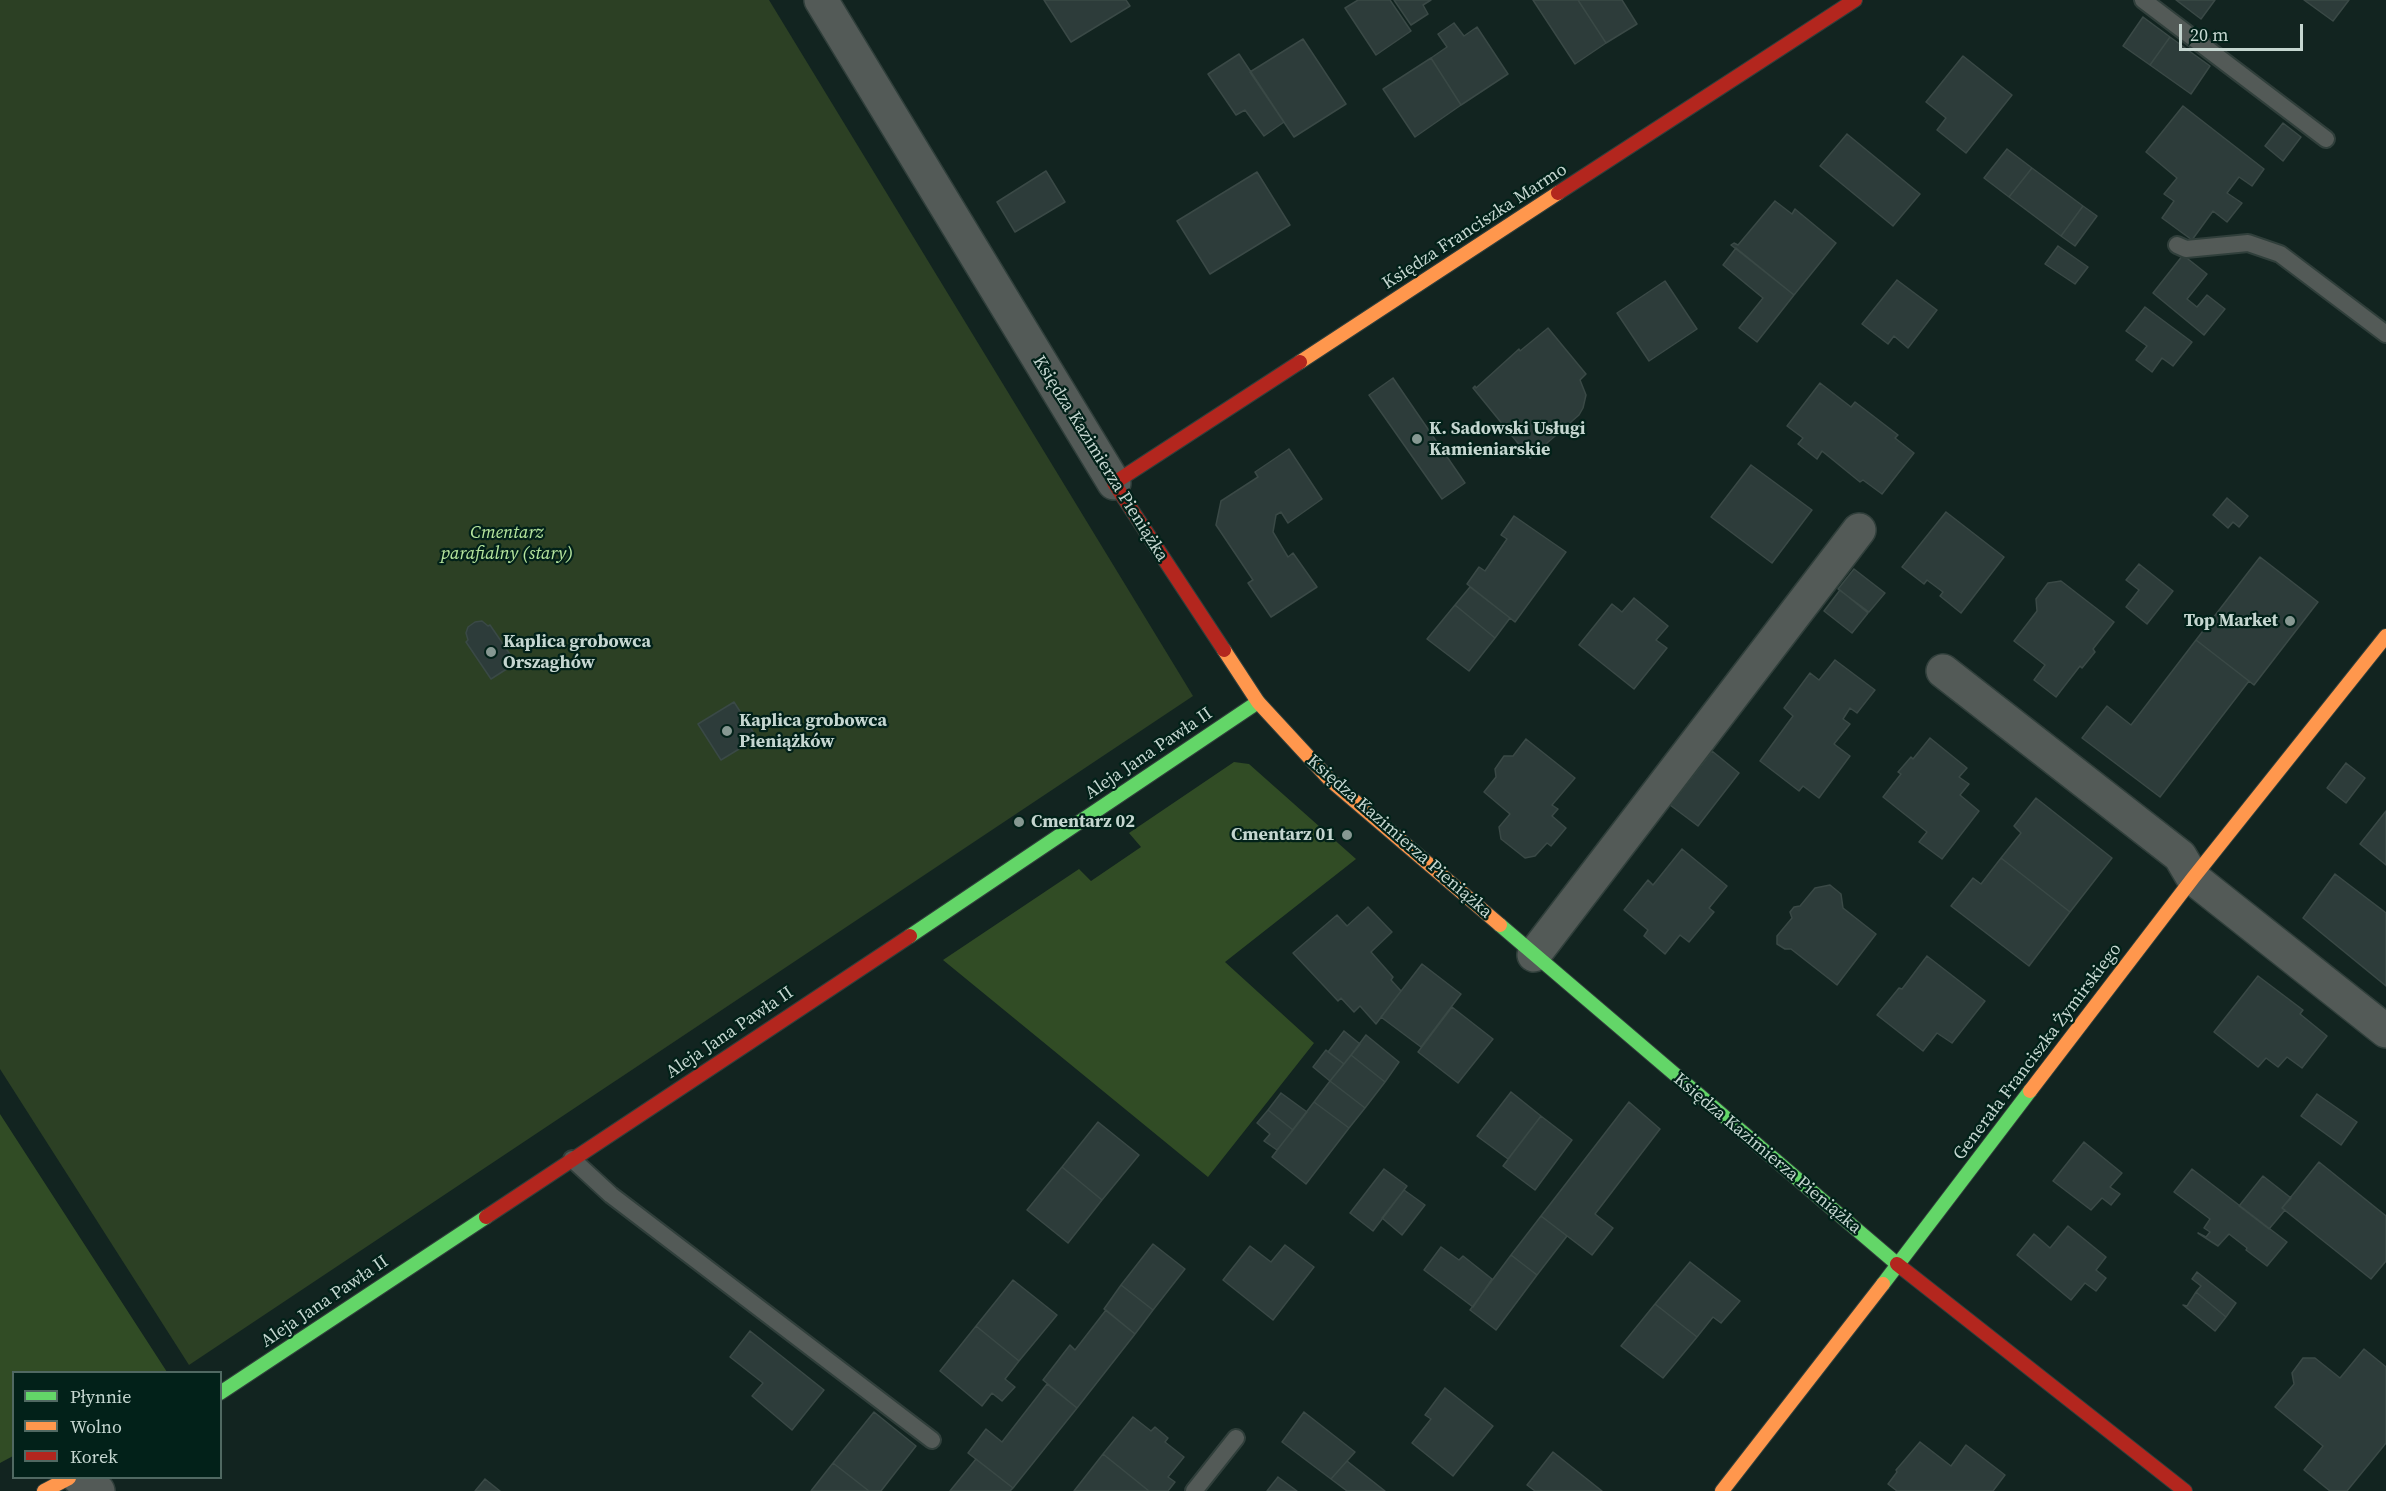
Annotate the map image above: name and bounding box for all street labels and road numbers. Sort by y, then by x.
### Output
street label: Księdza Franciszka Marmo [1379,159,1571,295]
street label: Księdza Kazimierza Pieniążka [1028,352,1172,566]
street label: Aleja Jana Pawła II [1081,703,1217,805]
street label: Księdza Kazimierza Pieniążka [1302,751,1496,923]
street label: Generała Franciszka Żymirskiego [1949,939,2127,1165]
street label: Aleja Jana Pawła II [662,982,798,1084]
street label: Księdza Kazimierza Pieniążka [1669,1069,1865,1239]
street label: Aleja Jana Pawła II [257,1251,393,1353]

